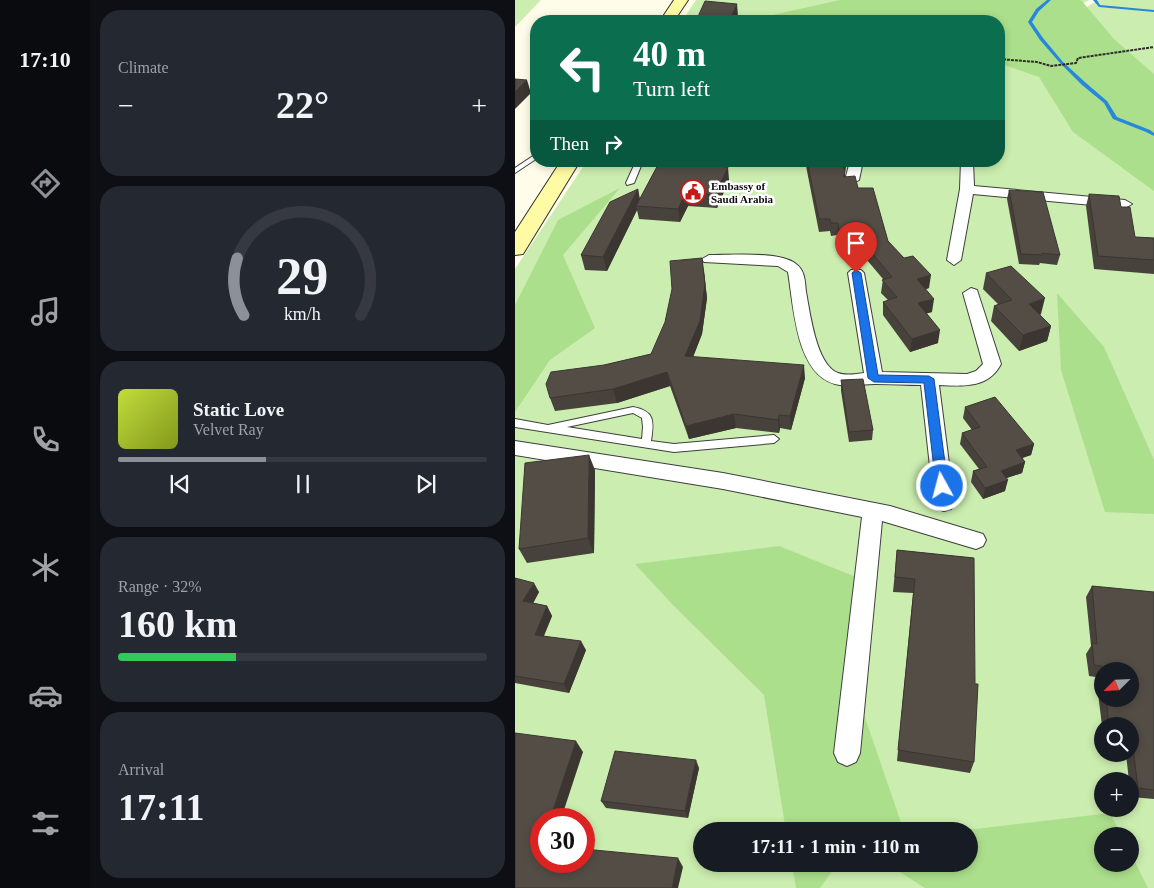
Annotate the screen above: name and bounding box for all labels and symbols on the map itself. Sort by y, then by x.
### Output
public building icon: Embassy of Saudi Arabia [680,179,706,205]
place label: Embassy of Saudi Arabia [711,180,774,205]
pin [835,222,877,273]
position arrow [915,459,967,511]
north arrow [1094,662,1139,708]
speed limit sign: 30 [530,808,595,873]

